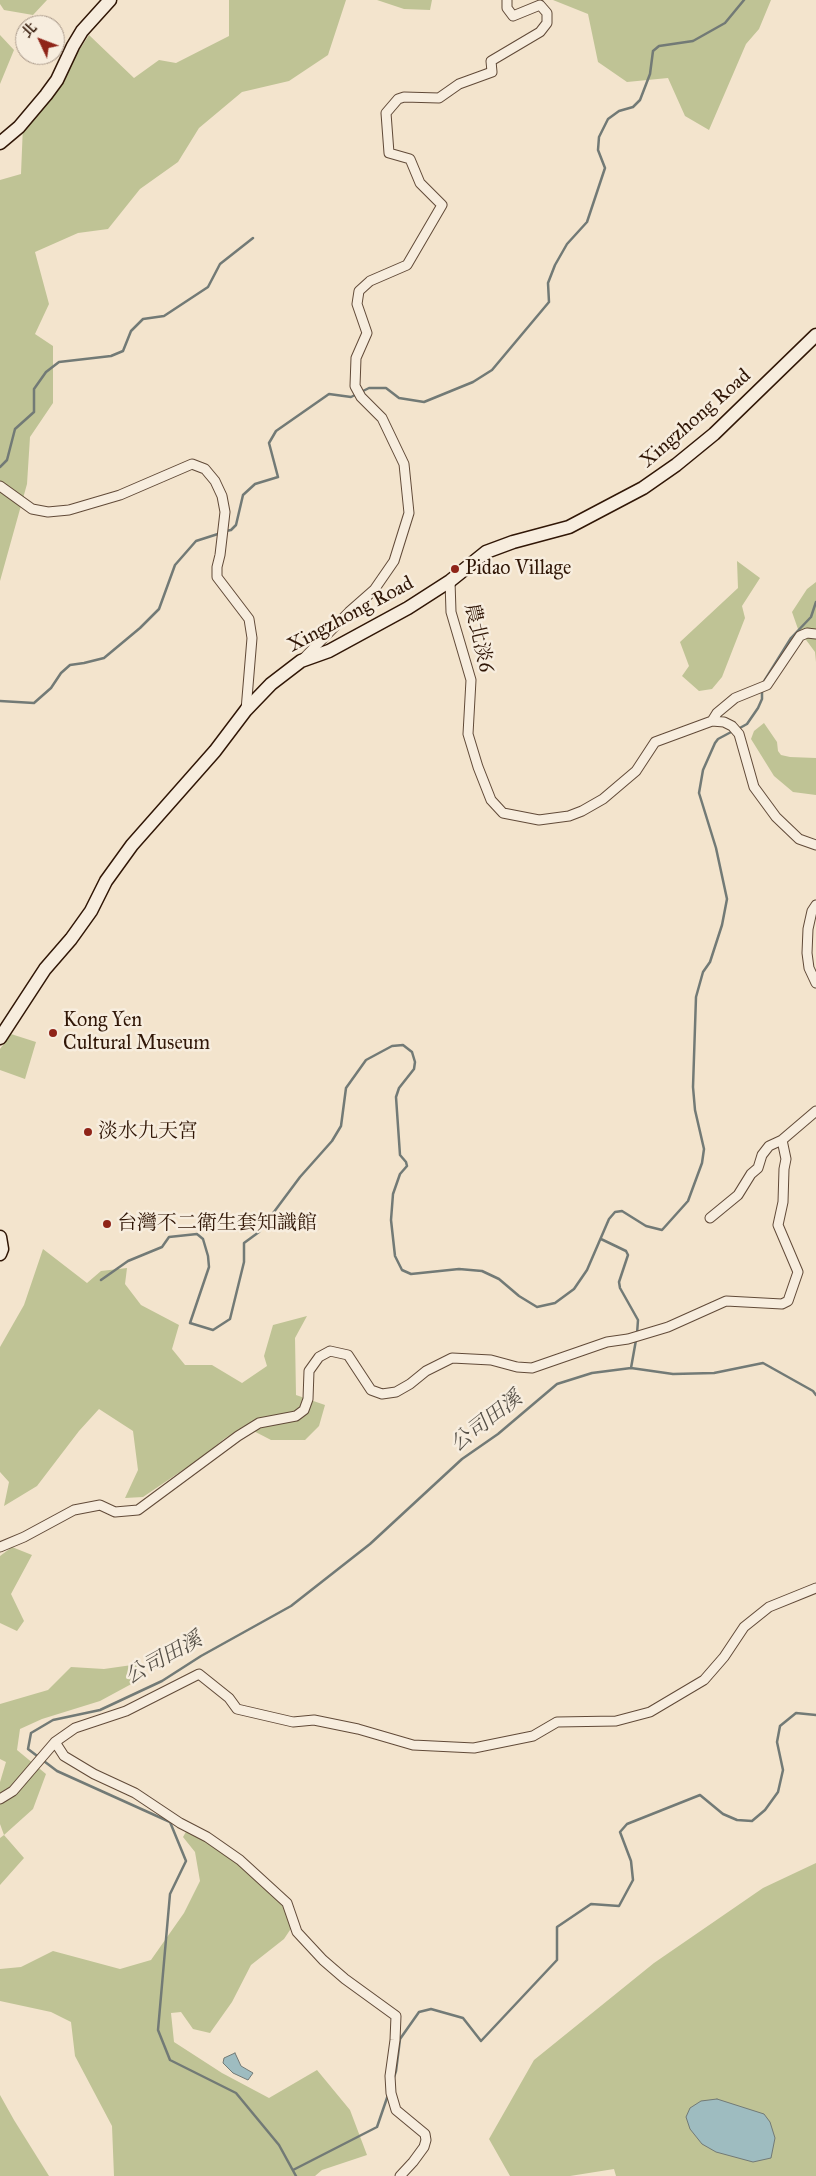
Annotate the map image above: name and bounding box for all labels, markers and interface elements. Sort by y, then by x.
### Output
north arrow [15,15,65,65]
text: 北 [18,19,40,41]
street label: Xingzhong Road [636,364,756,474]
place label: Pidao Village [465,557,571,581]
marker: Pidao Village [449,563,461,575]
street label: Xingzhong Road [284,572,418,658]
street label: 農北淡6 [458,601,498,675]
place label: Kong Yen Cultural Museum [63,1009,210,1056]
marker: Kong Yen Cultural Museum [47,1027,59,1039]
place label: 淡水九天宮 [98,1120,198,1144]
marker: 淡水九天宮 [82,1126,94,1138]
place label: 台灣不二衛生套知識館 [117,1212,317,1236]
marker: 台灣不二衛生套知識館 [101,1218,113,1230]
water label: 公司田溪 [446,1386,528,1458]
water label: 公司田溪 [121,1628,207,1690]

